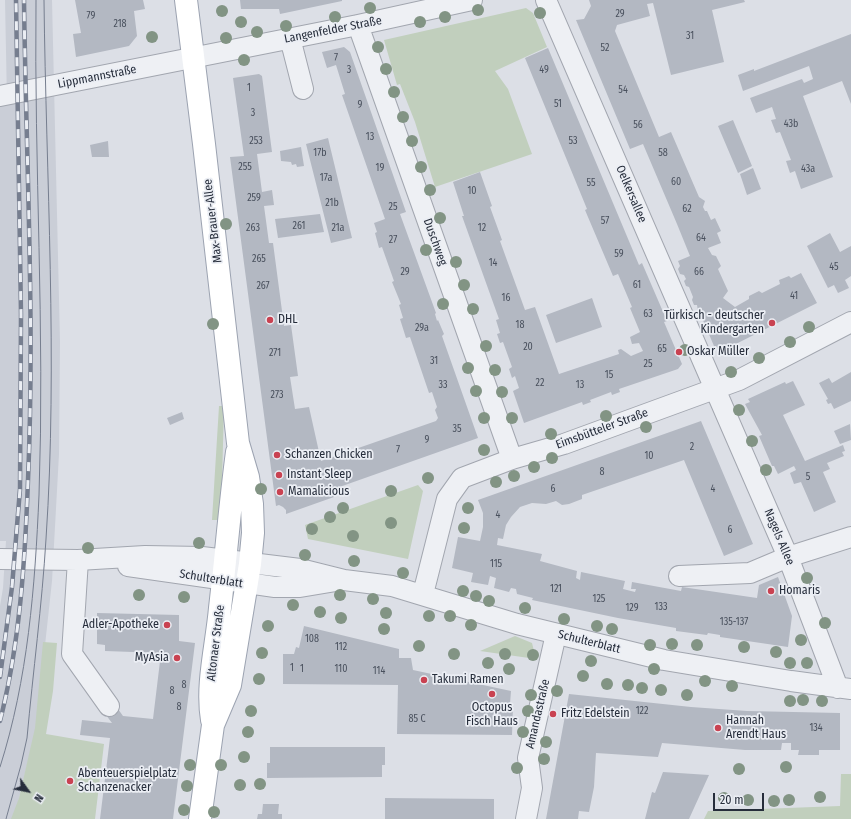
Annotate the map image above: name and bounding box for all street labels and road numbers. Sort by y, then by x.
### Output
street label: Langenfelder Straße [283,13,383,47]
street label: Lippmannstraße [56,62,138,92]
street label: Oelkersallee [612,163,650,225]
street label: Max-Brauer-Allee [201,178,225,264]
street label: Duschweg [420,216,450,268]
street label: Eimsbütteler Straße [554,406,650,452]
street label: Nagels Allee [761,507,797,567]
street label: Schulterblatt [178,567,244,591]
street label: Altonaer Straße [204,604,228,682]
street label: Schulterblatt [556,627,622,657]
street label: Amandastraße [523,678,553,750]

